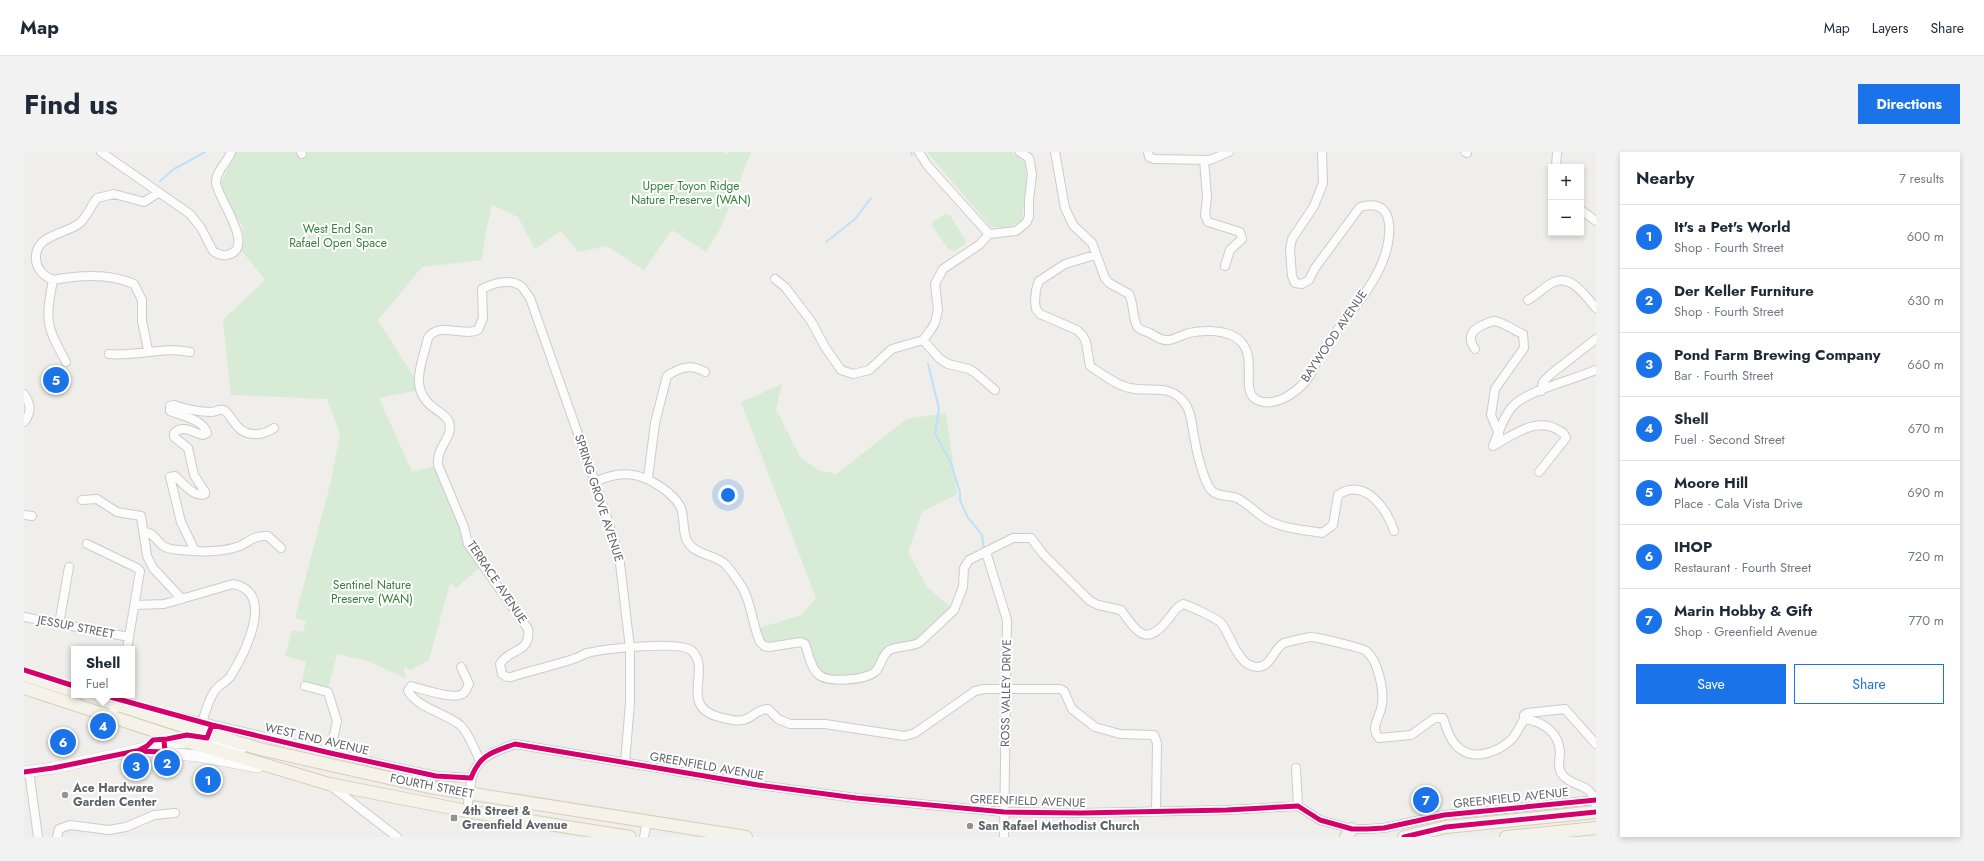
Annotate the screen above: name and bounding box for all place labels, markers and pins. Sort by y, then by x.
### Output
pin: 5 [43,365,69,395]
pin: 4 [90,711,116,741]
pin: 6 [50,727,76,757]
pin: 2 [154,748,180,778]
pin: 3 [123,751,149,781]
pin: 1 [195,765,221,795]
place label: Ace Hardware Garden Center [72,779,157,811]
pin: 7 [1413,785,1439,815]
marker: Ace Hardware Garden Center [60,790,70,800]
place label: 4th Street & Greenfield Avenue [462,802,568,834]
marker: 4th Street & Greenfield Avenue [449,813,459,823]
place label: San Rafael Methodist Church [978,817,1140,835]
marker: San Rafael Methodist Church [965,821,975,831]

